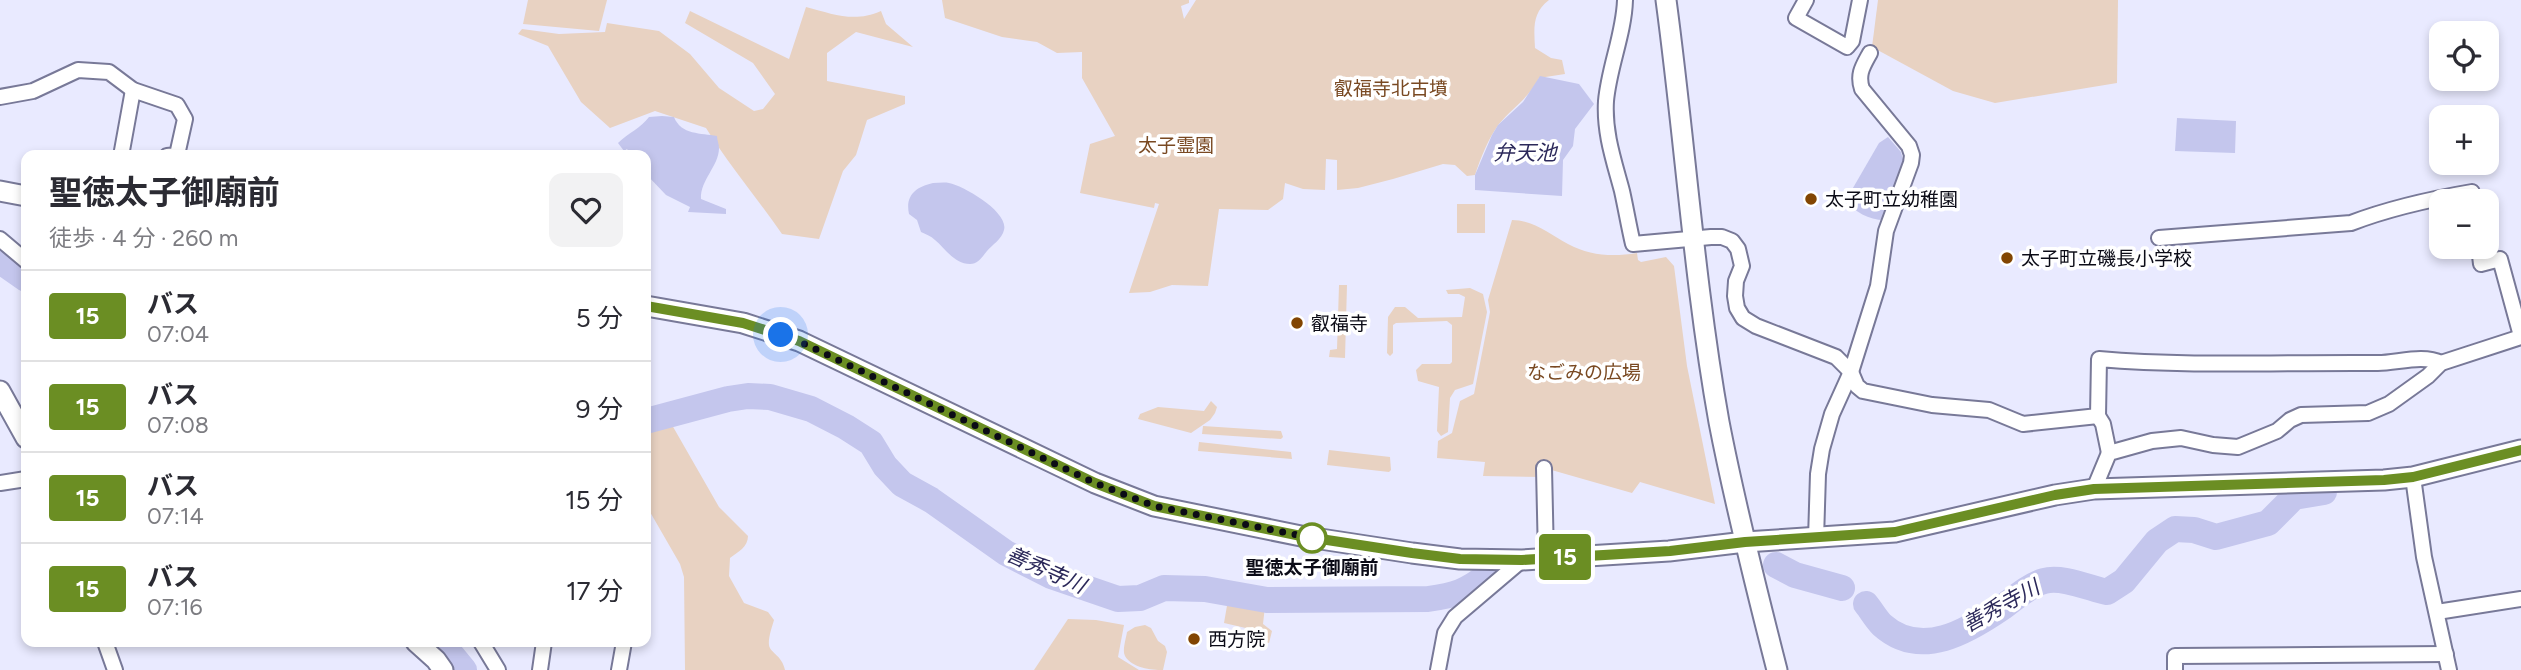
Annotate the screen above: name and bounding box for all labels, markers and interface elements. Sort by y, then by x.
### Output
map controls [2429,21,2499,259]
button: locate [2429,21,2499,91]
park label: 叡福寺北古墳 [1334,77,1448,100]
button: + [2429,105,2499,175]
park label: 太子霊園 [1138,134,1214,157]
water label: 弁天池 [1494,140,1558,165]
text: 聖徳太子御廟前 [49,173,280,212]
button: heart [549,173,623,247]
place label: 太子町立幼稚園 [1825,188,1958,211]
button: − [2429,189,2499,259]
marker: 太子町立幼稚園 [1803,191,1819,207]
text: 徒歩 · 4 分 · 260 m [49,224,238,252]
place label: 太子町立磯長小学校 [2021,247,2192,270]
marker: 太子町立磯長小学校 [1999,250,2015,266]
text: バス [147,288,199,320]
text: 15 [75,301,100,330]
text: 5 分 [576,302,623,334]
place label: 叡福寺 [1311,312,1368,335]
marker: 叡福寺 [1289,315,1305,331]
your location [763,317,798,352]
text: 07:04 [147,320,209,348]
park label: なごみの広場 [1527,361,1641,384]
text: バス [147,379,199,411]
text: 15 [75,392,100,421]
text: 9 分 [576,393,623,425]
text: 07:08 [147,411,209,439]
text: バス [147,470,199,502]
text: 15 [75,483,100,512]
text: 15 分 [565,484,623,516]
text: 07:14 [147,502,204,530]
marker: 聖徳太子御廟前 [1297,523,1327,553]
line badge: 15 [1534,534,1596,580]
water label: 善秀寺川 [1003,541,1091,599]
text: 15 [1553,542,1577,571]
place label: 聖徳太子御廟前 [1245,556,1379,579]
text: バス [147,561,199,593]
water label: 善秀寺川 [1958,573,2045,637]
text: 15 [75,574,100,603]
text: 17 分 [566,575,623,607]
text: 07:16 [147,593,202,621]
place label: 西方院 [1208,628,1265,651]
marker: 西方院 [1186,631,1202,647]

